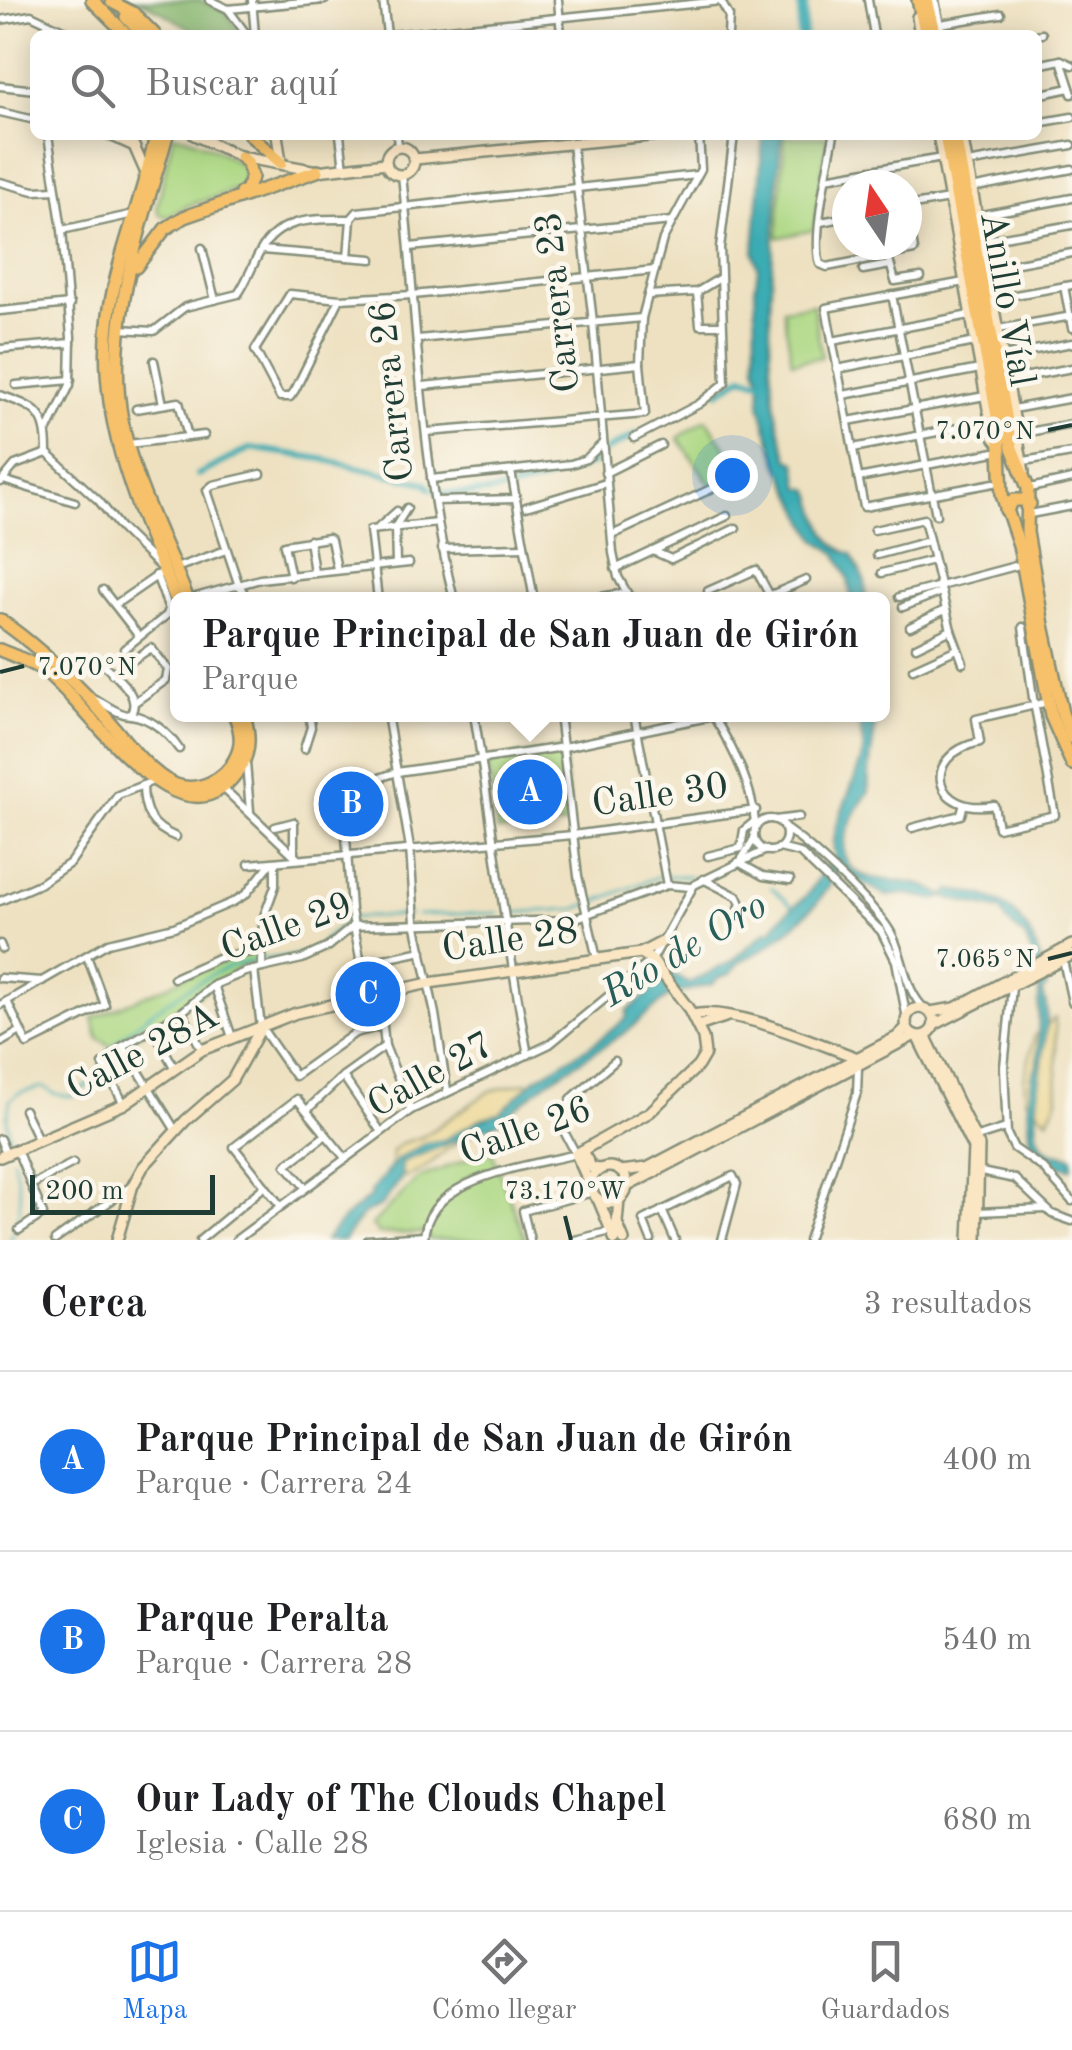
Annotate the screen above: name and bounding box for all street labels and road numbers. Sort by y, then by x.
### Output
street label: Anillo Víal [972,209,1040,389]
street label: Carrera 23 [531,210,587,394]
street label: Carrera 26 [365,299,421,483]
street label: Calle 30 [590,768,730,824]
street label: Calle 29 [216,887,358,969]
street label: Calle 28 [440,913,580,969]
street label: Calle 28A [61,997,225,1109]
street label: Calle 27 [362,1026,500,1126]
street label: Calle 26 [455,1091,597,1173]

